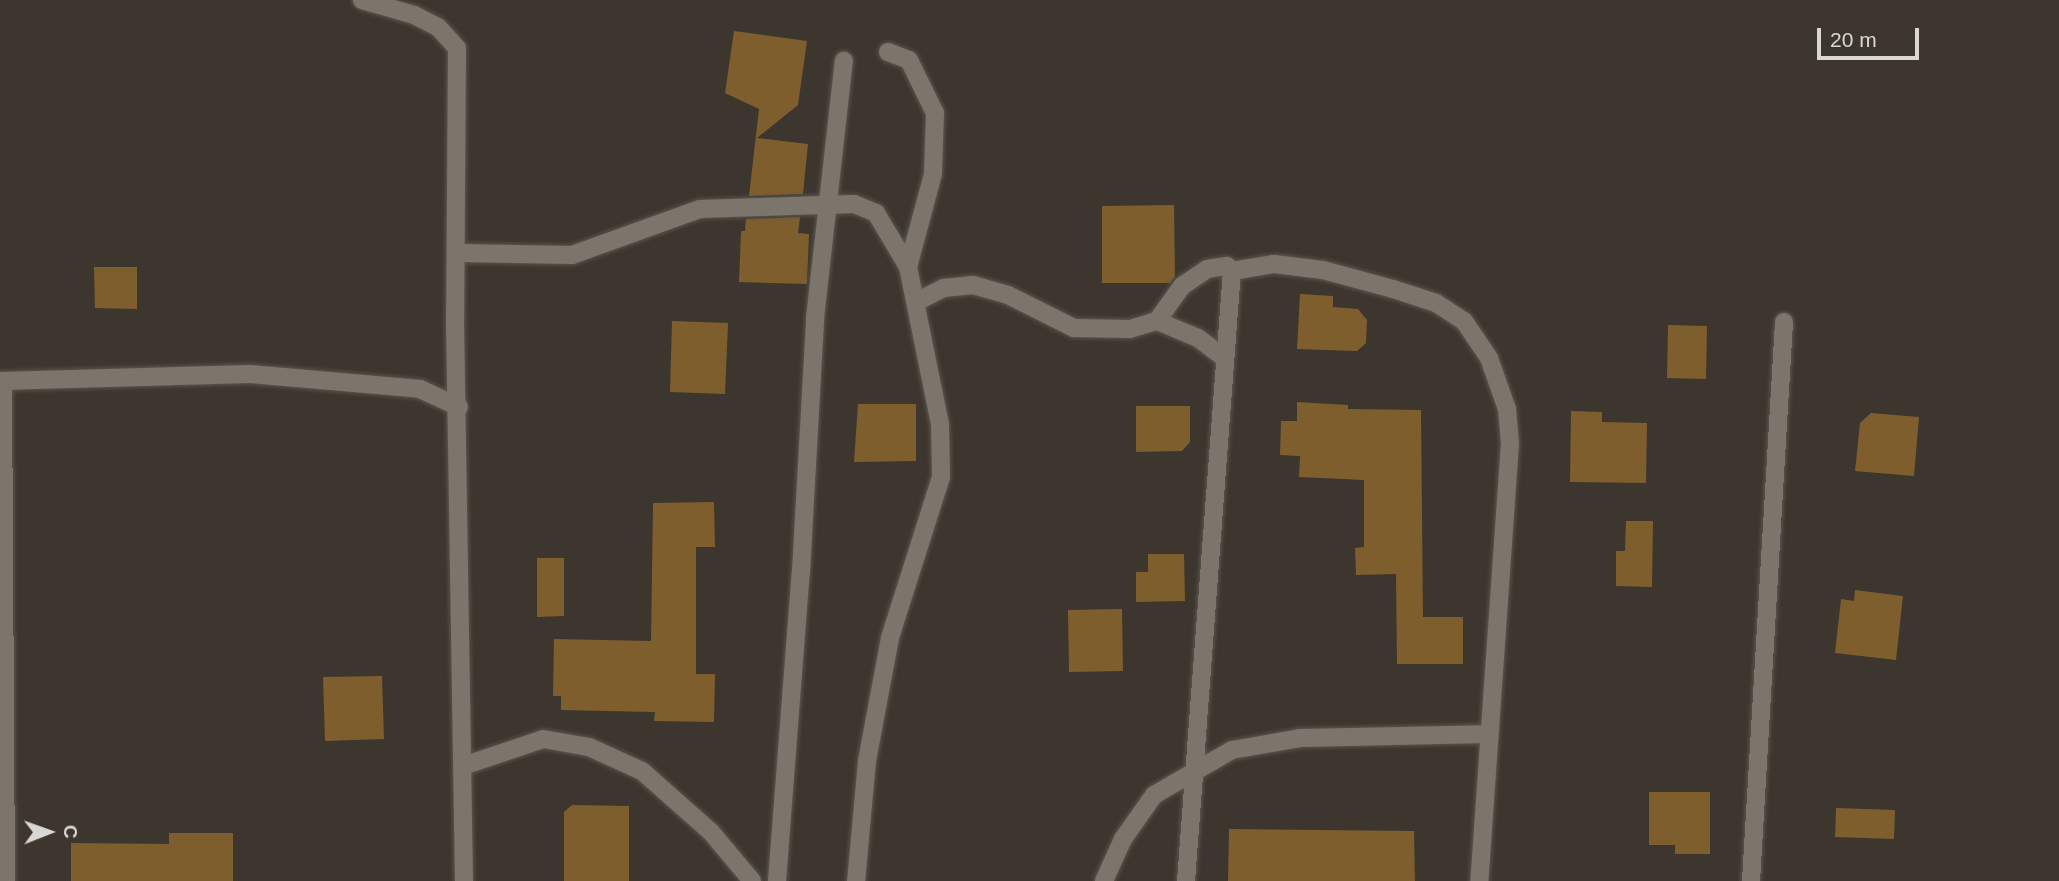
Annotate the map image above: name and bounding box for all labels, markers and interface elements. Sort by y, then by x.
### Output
scale bar [1821,14,1923,58]
text: 20 m [1830,28,1877,51]
north arrow [14,797,84,867]
text: С [60,825,81,839]

